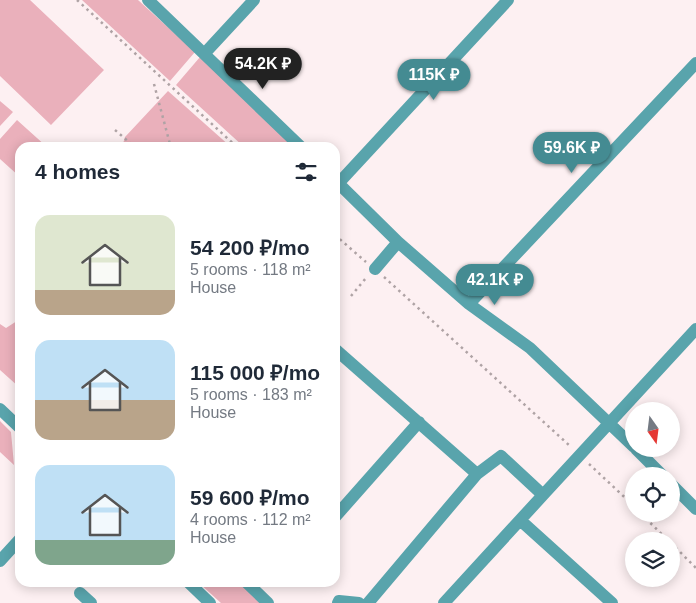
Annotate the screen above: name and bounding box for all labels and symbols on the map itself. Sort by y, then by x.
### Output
pin: 54.2K ₽ [217,48,309,90]
pin: 115K ₽ [393,58,475,101]
pin: 59.6K ₽ [526,132,618,174]
pin: 42.1K ₽ [449,264,541,306]
north arrow [625,402,680,458]

